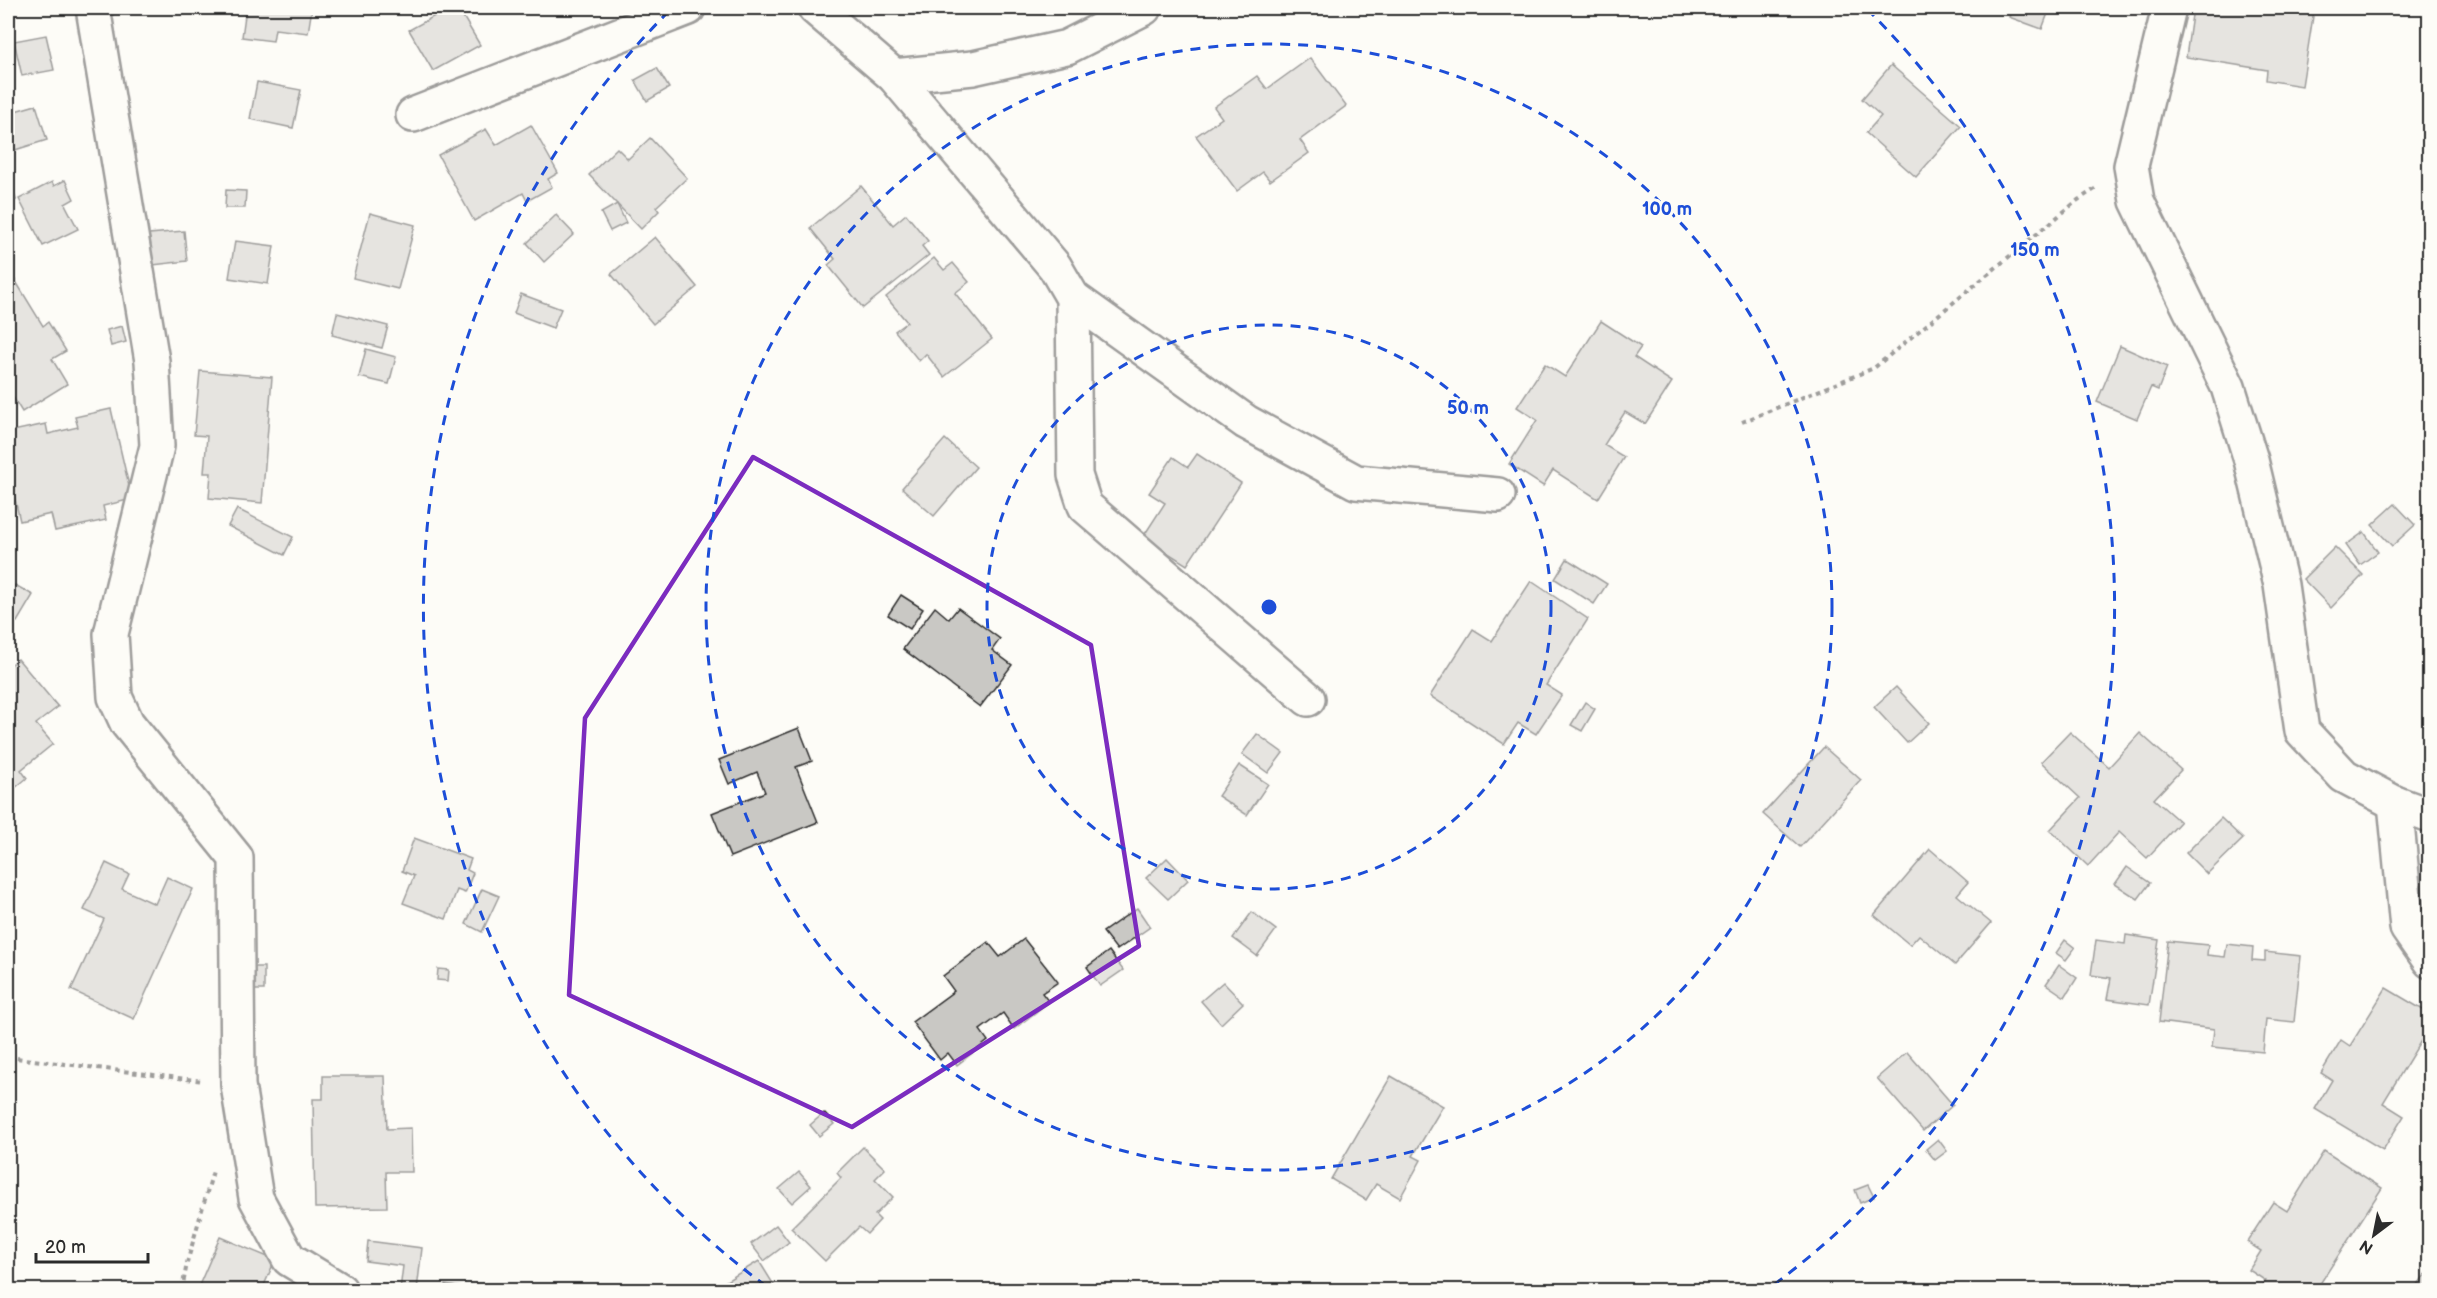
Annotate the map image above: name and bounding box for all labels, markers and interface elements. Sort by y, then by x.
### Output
text: 100 m [1642,199,1692,220]
text: 150 m [2010,240,2060,261]
text: 50 m [1447,398,1489,419]
centre of rings [1259,597,1279,617]
north arrow [2344,1205,2404,1265]
scale bar [36,1226,148,1264]
text: N [2357,1235,2377,1258]
text: 20 m [45,1237,86,1258]

